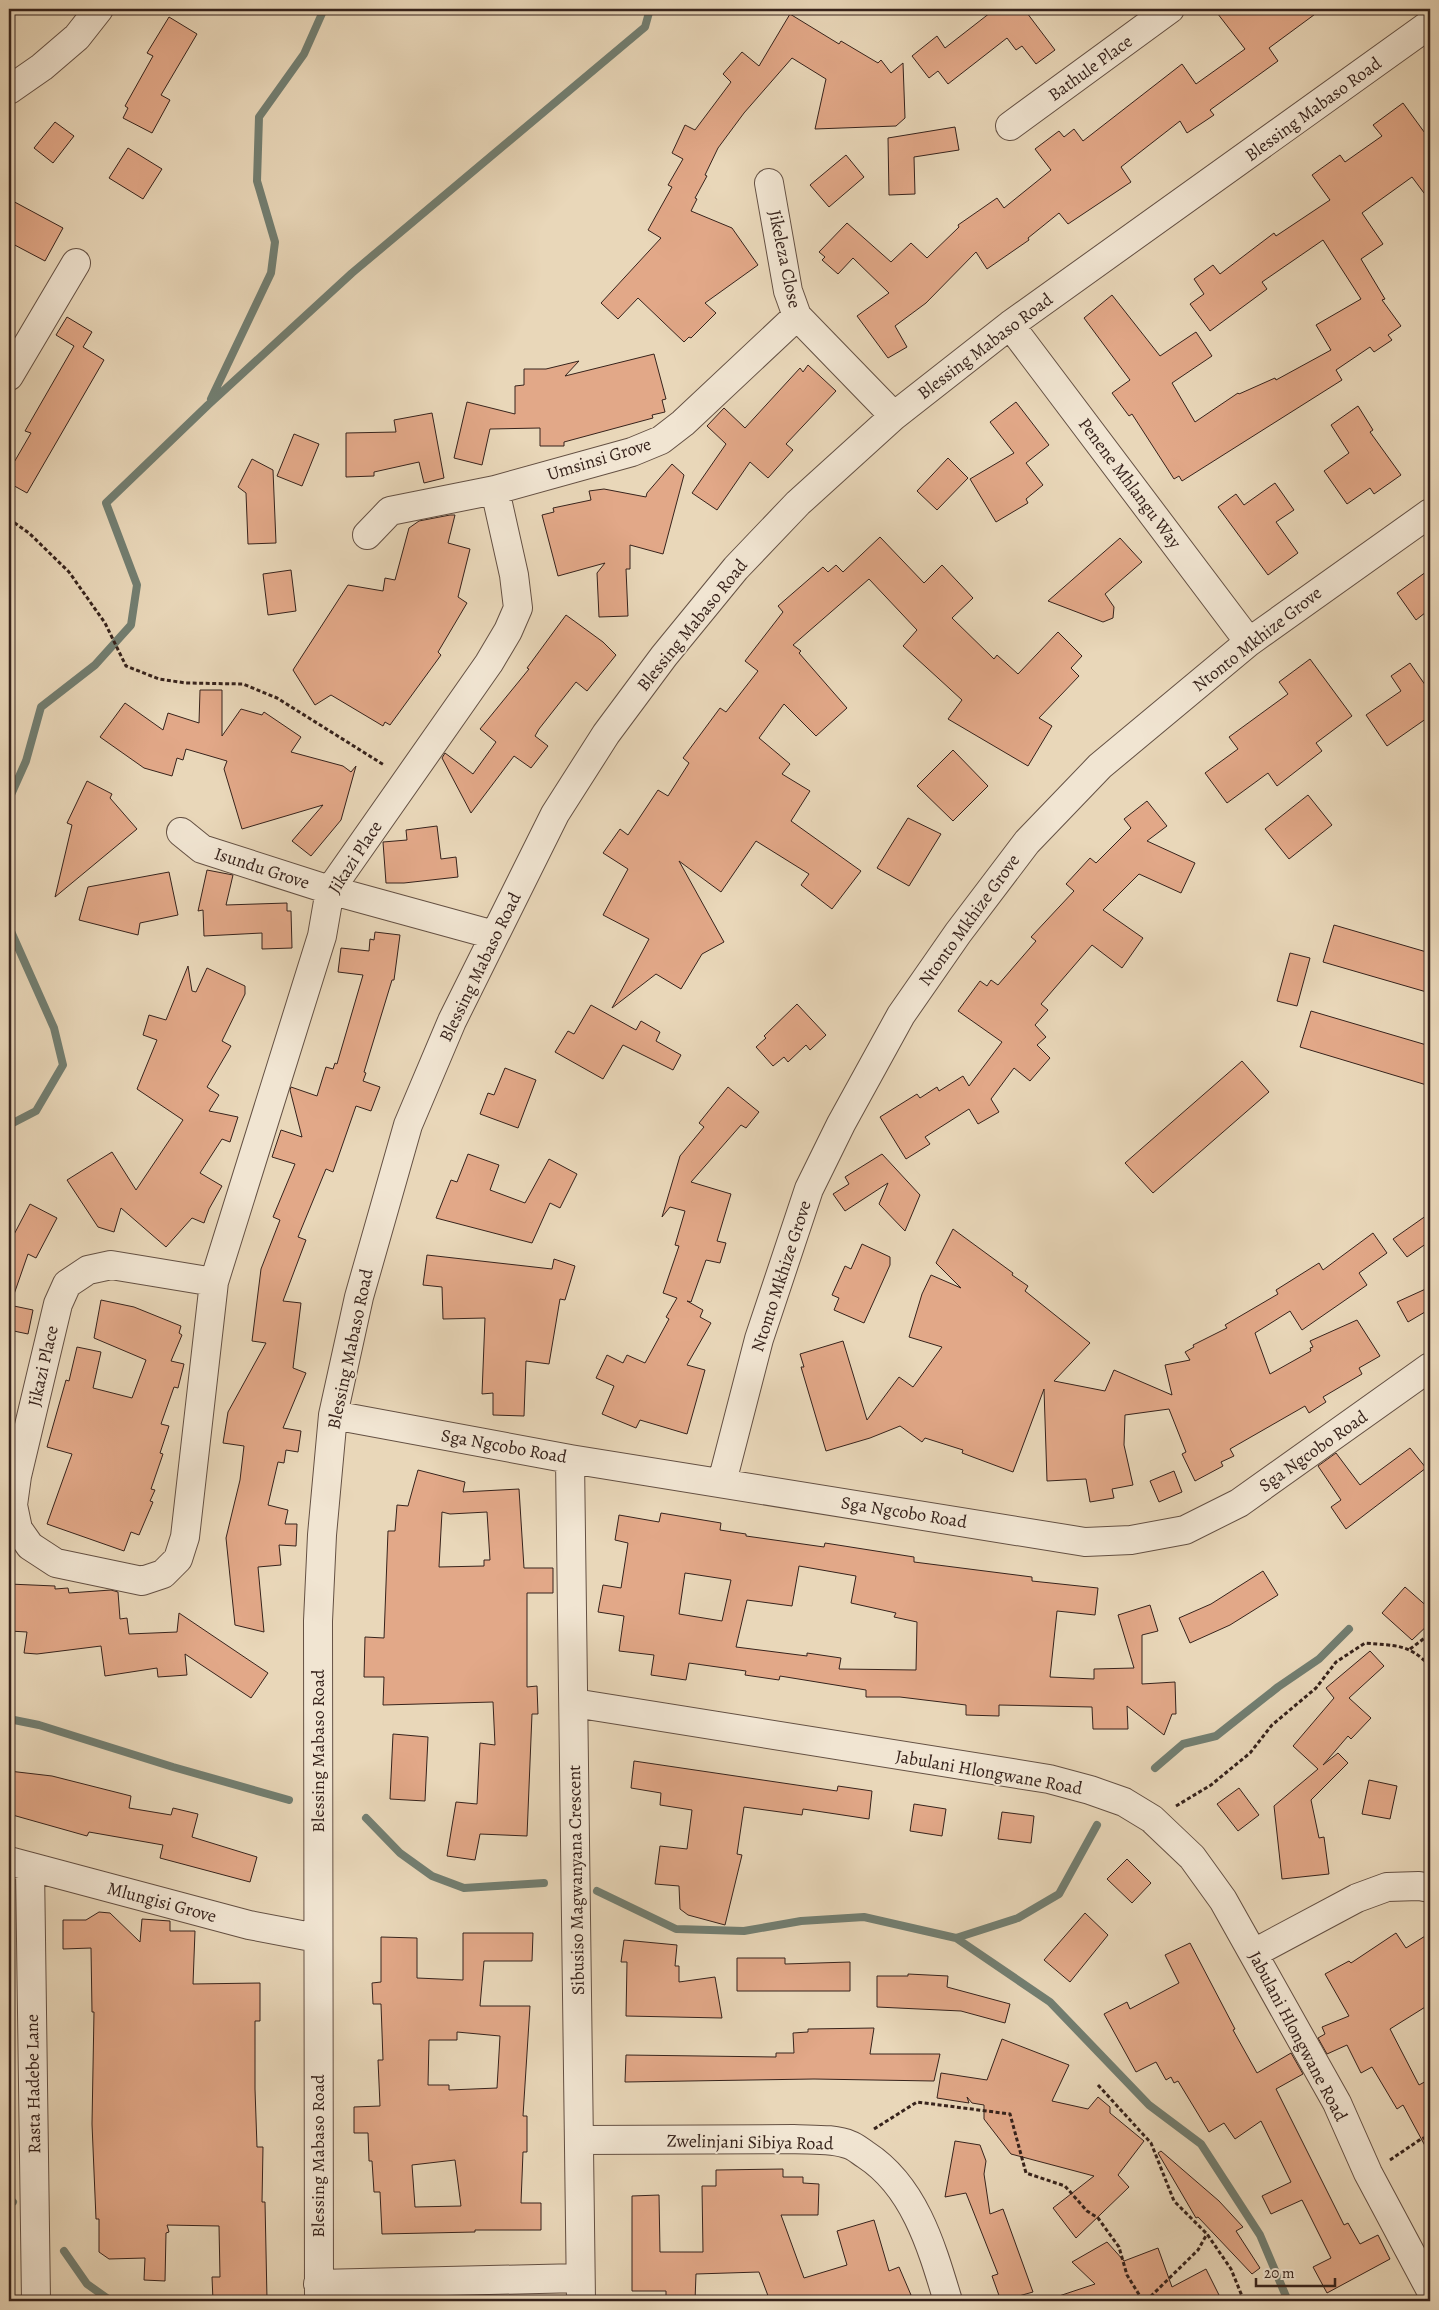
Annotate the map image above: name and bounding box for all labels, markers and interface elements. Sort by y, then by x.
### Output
street label: Bathule Place [1043,29,1137,107]
street label: Blessing Mabaso Road [1240,51,1386,167]
street label: Jikeleza Close [763,208,807,310]
street label: Blessing Mabaso Road [913,287,1058,405]
street label: Penene Mhlangu Way [1073,413,1188,554]
street label: Umsinsi Grove [544,432,654,486]
street label: Blessing Mabaso Road [631,554,753,696]
street label: Ntonto Mkhize Grove [1187,581,1327,697]
street label: Jikazi Place [322,816,388,898]
street label: Isundu Grove [211,841,313,895]
street label: Ntonto Mkhize Grove [913,849,1025,991]
street label: Blessing Mabaso Road [433,888,527,1046]
street label: Ntonto Mkhize Grove [745,1197,817,1355]
street label: Blessing Mabaso Road [321,1266,379,1431]
street label: Jikazi Place [22,1323,64,1409]
street label: Sga Ngcobo Road [1254,1404,1372,1497]
street label: Sga Ngcobo Road [439,1423,569,1469]
street label: Sga Ngcobo Road [839,1490,969,1534]
street label: Blessing Mabaso Road [306,1669,330,1833]
street label: Jabulani Hlongwane Road [894,1744,1085,1800]
street label: Sibusiso Magwanyana Crescent [562,1765,590,1995]
street label: Mlungisi Grove [105,1876,219,1928]
street label: Jabulani Hlongwane Road [1243,1947,1353,2126]
street label: Rasta Hadebe Lane [20,2014,46,2154]
street label: Blessing Mabaso Road [306,2074,330,2238]
street label: Zwelinjani Sibiya Road [666,2129,834,2155]
scale bar [1256,2255,1335,2287]
text: 20 m [1264,2263,1295,2283]

